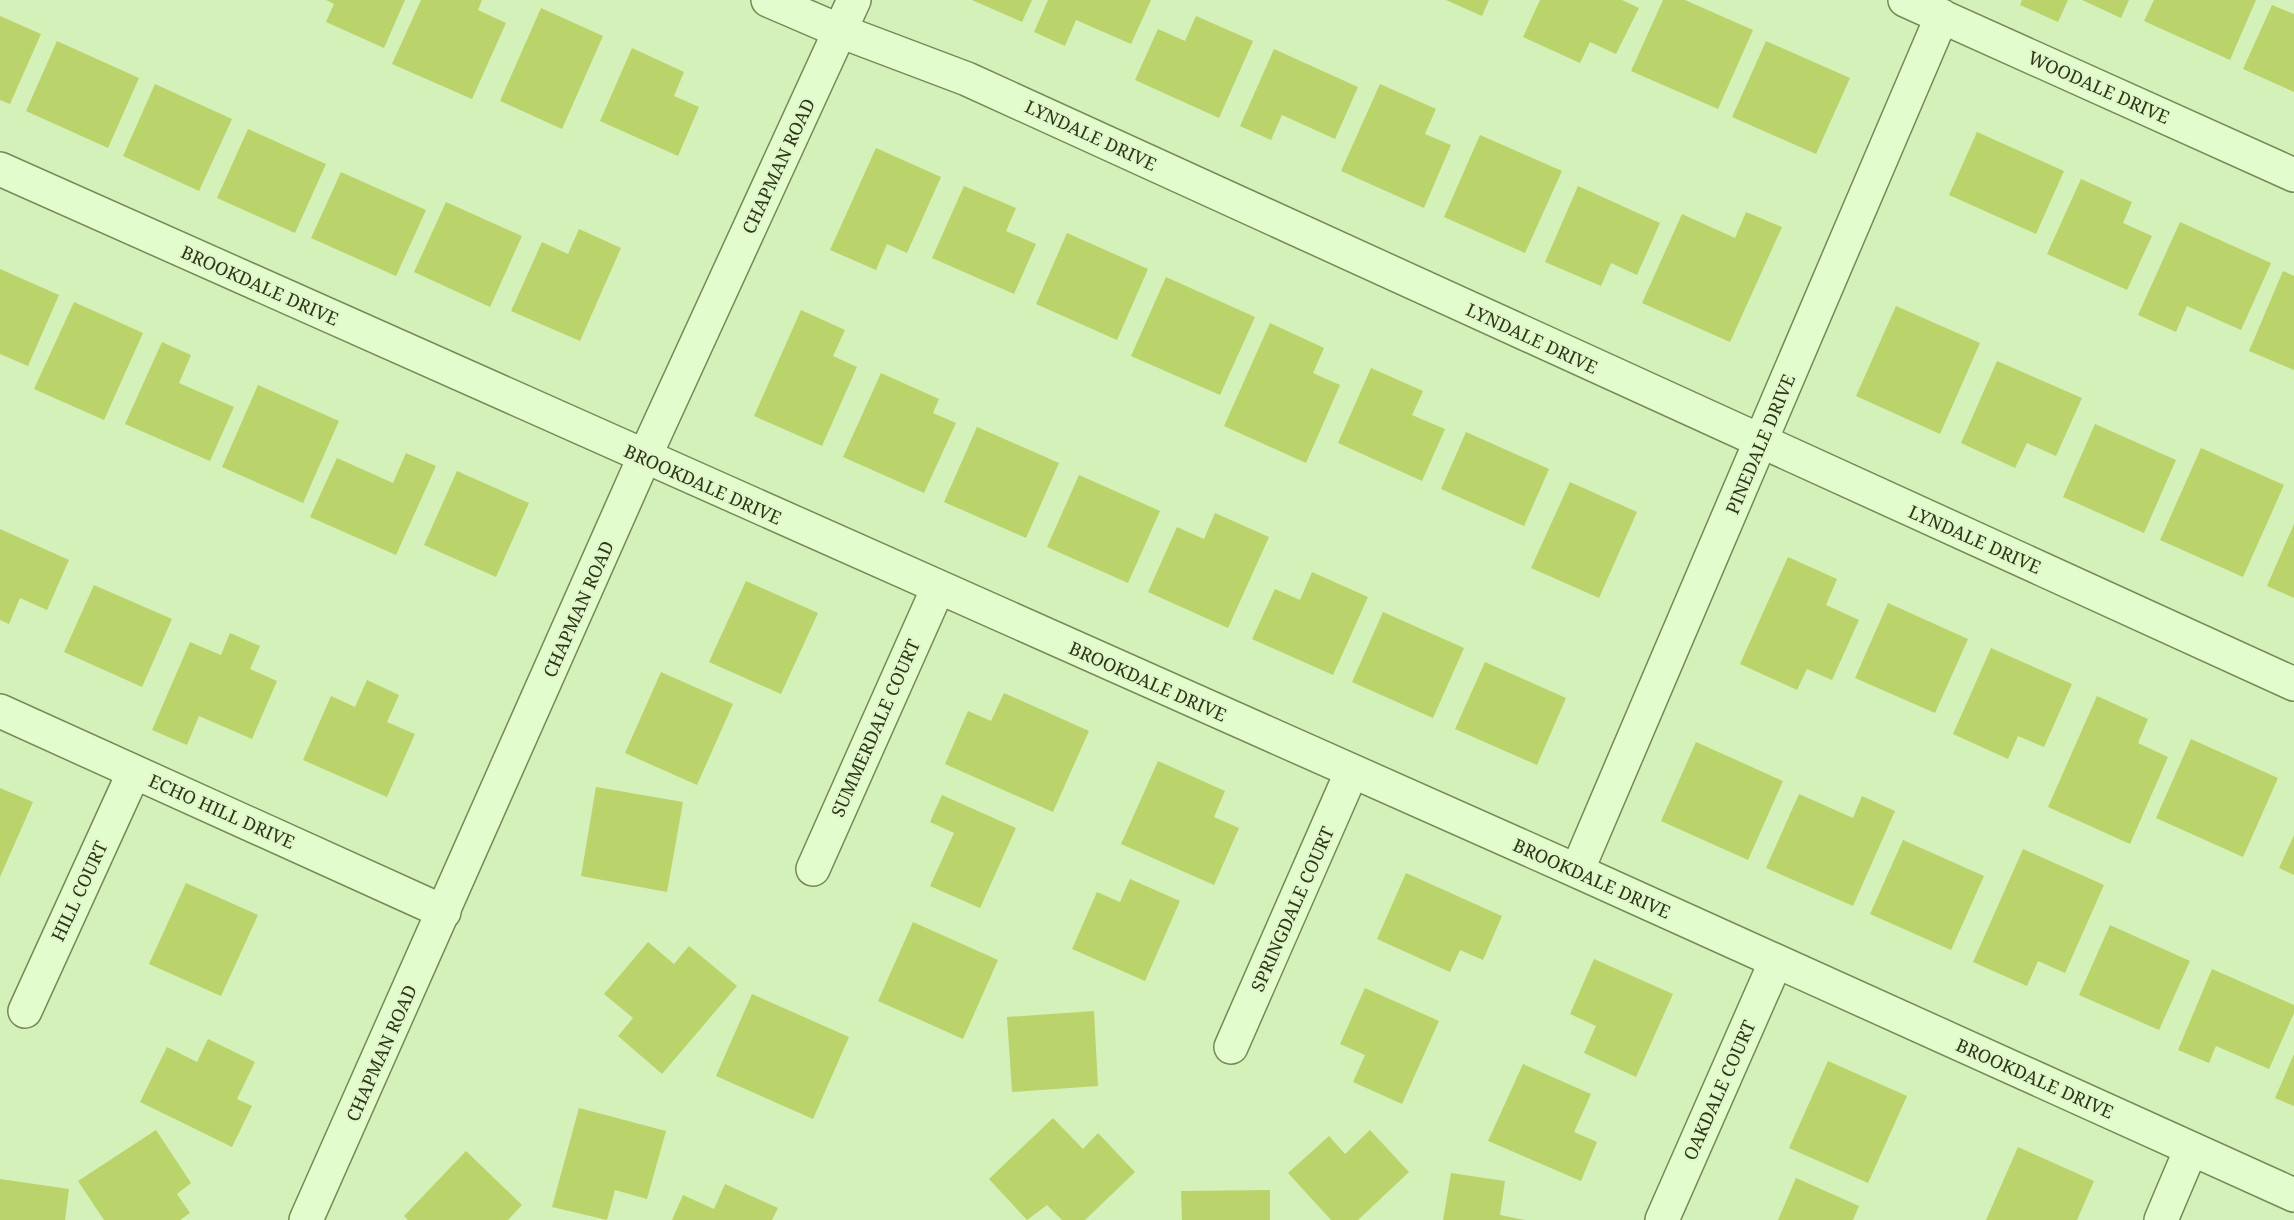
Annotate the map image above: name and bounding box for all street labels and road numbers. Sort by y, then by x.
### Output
street label: WOODALE DRIVE [2024,45,2174,129]
street label: CHAPMAN ROAD [736,94,820,238]
street label: LYNDALE DRIVE [1021,94,1161,176]
street label: BROOKDALE DRIVE [178,239,342,331]
street label: LYNDALE DRIVE [1462,297,1602,379]
street label: PINEDALE DRIVE [1720,370,1800,518]
street label: BROOKDALE DRIVE [621,438,785,530]
street label: LYNDALE DRIVE [1905,499,2045,579]
street label: CHAPMAN ROAD [537,537,619,681]
street label: BROOKDALE DRIVE [1066,635,1230,727]
street label: SUMMERDALE COURT [825,636,925,820]
street label: ECHO HILL DRIVE [145,768,299,854]
street label: SPRINGDALE COURT [1245,823,1339,995]
street label: BROOKDALE DRIVE [1510,832,1674,924]
street label: HILL COURT [45,837,113,945]
street label: CHAPMAN ROAD [340,981,422,1125]
street label: OAKDALE COURT [1677,1016,1761,1164]
street label: BROOKDALE DRIVE [1953,1032,2117,1124]

